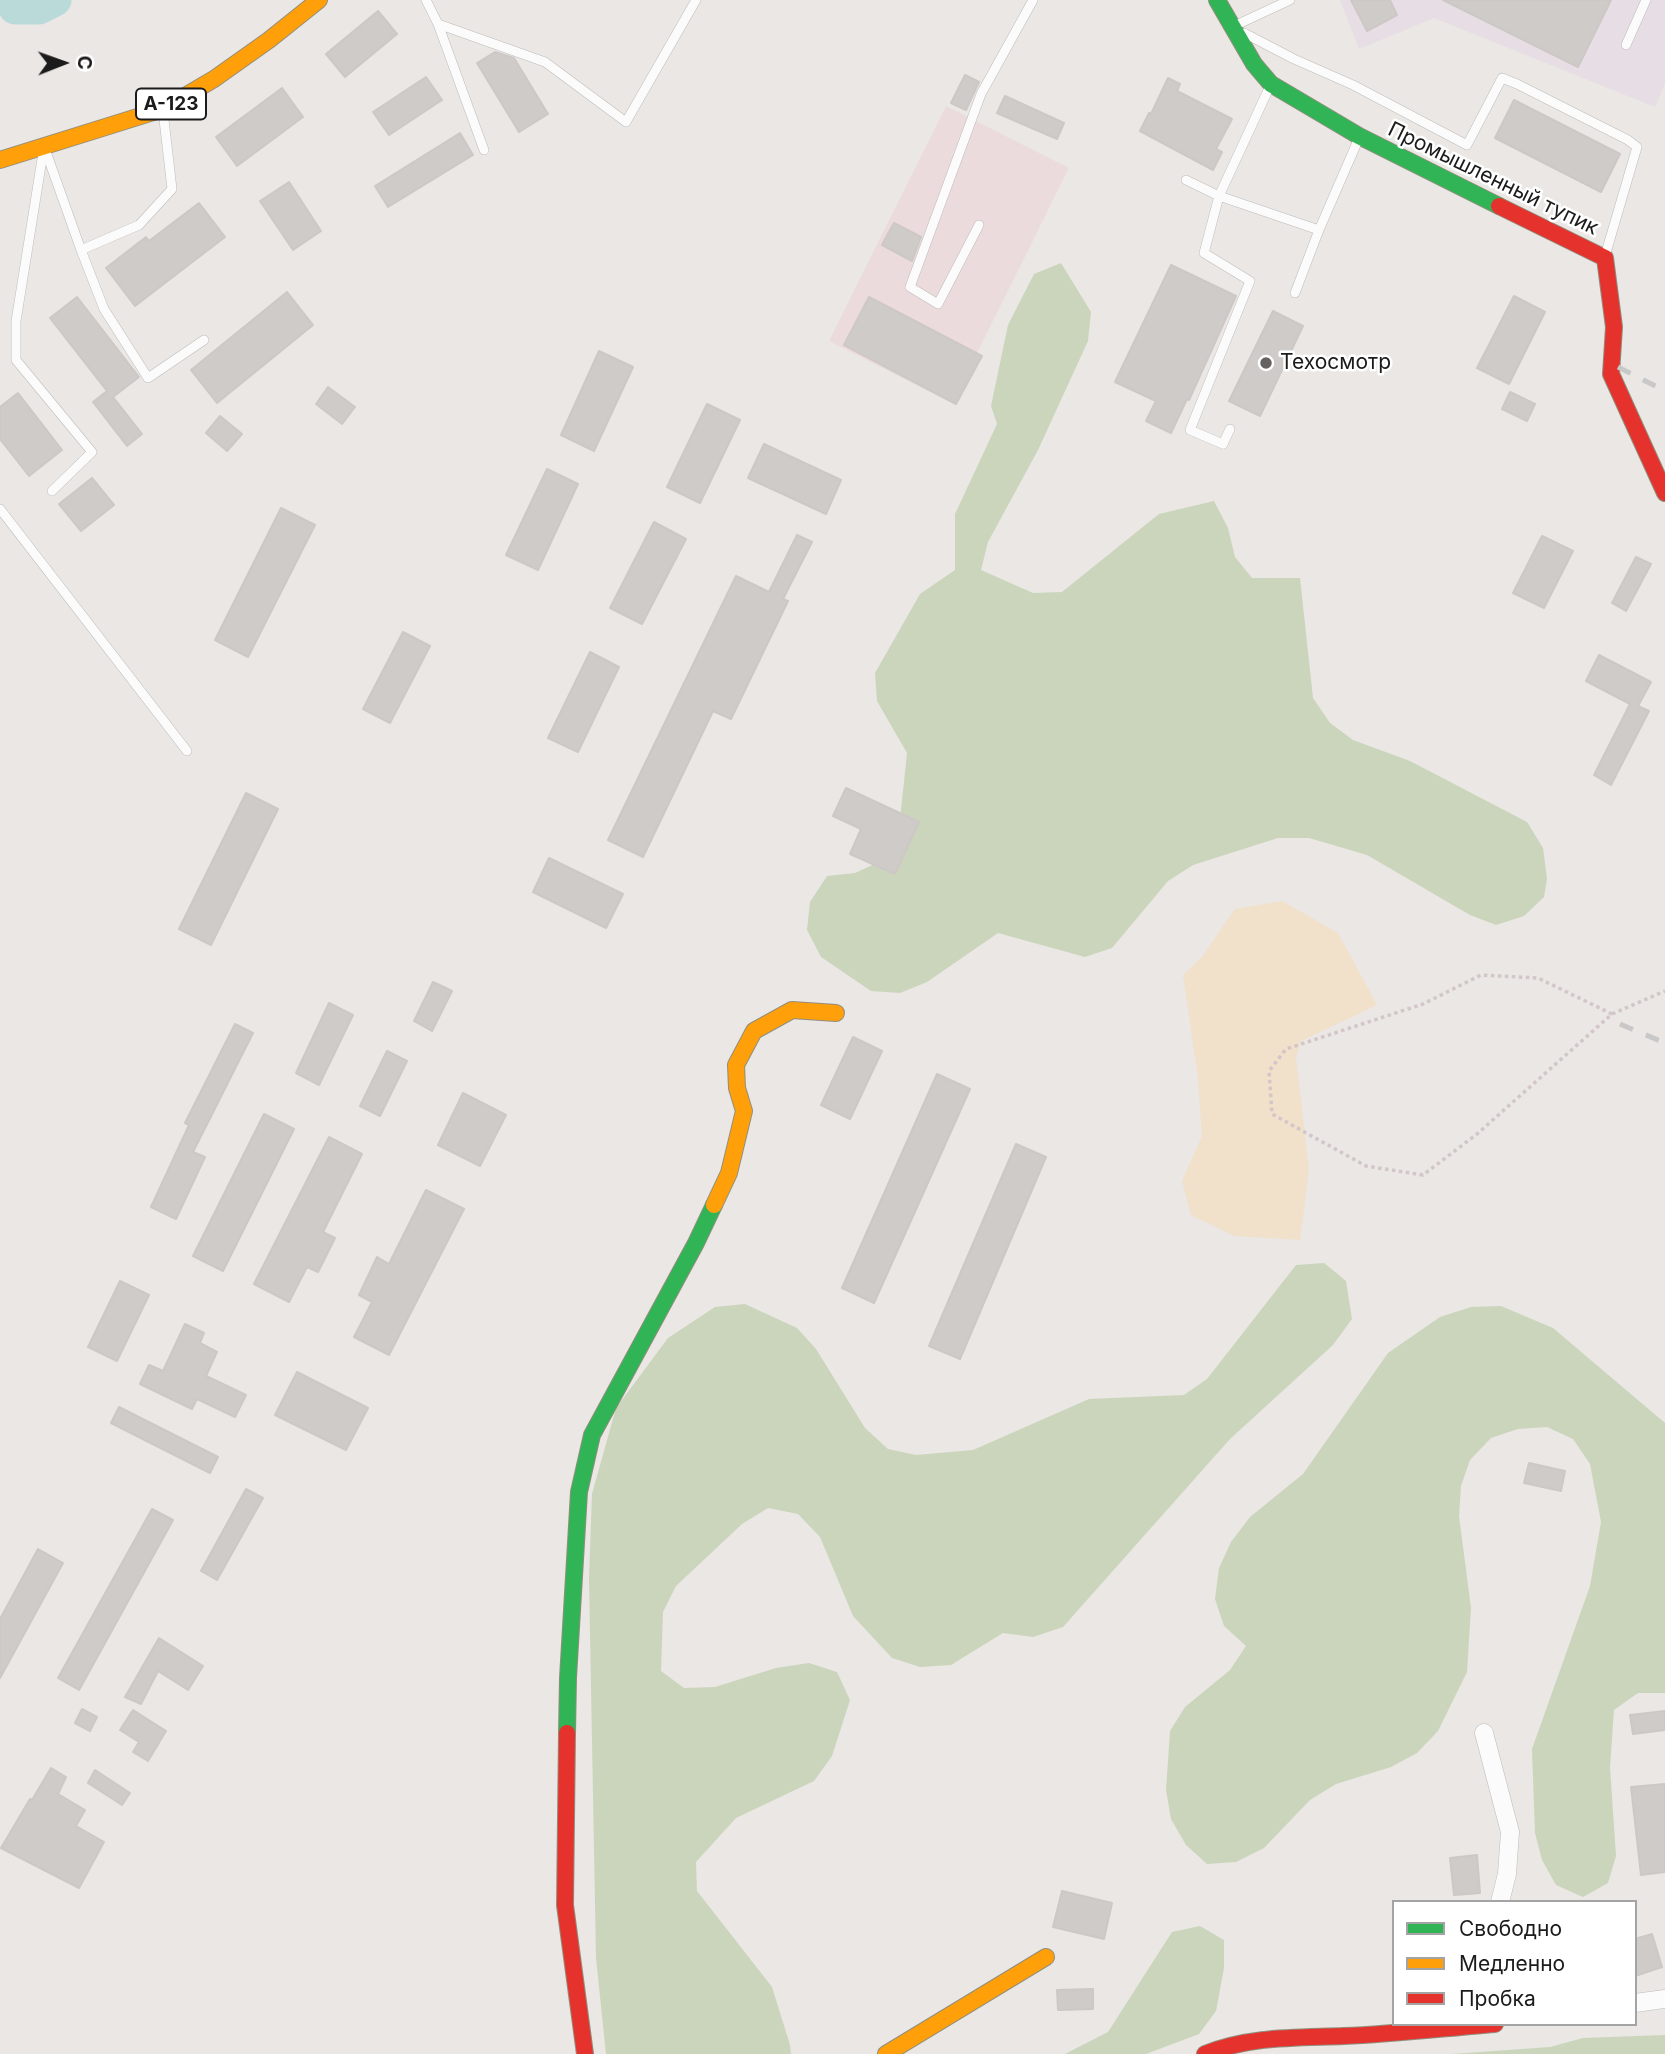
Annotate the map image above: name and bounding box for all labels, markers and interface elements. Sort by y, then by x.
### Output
north arrow [28,28,98,98]
text: С [73,55,96,70]
road number: А-123 [136,88,206,120]
street label: Промышленный тупик [1384,117,1602,241]
place label: Техосмотр [1280,350,1391,376]
marker: Техосмотр [1258,355,1274,371]
legend [1392,1900,1637,2026]
text: Свободно [1459,1916,1562,1941]
text: Медленно [1459,1951,1565,1976]
text: Пробка [1459,1986,1536,2011]

